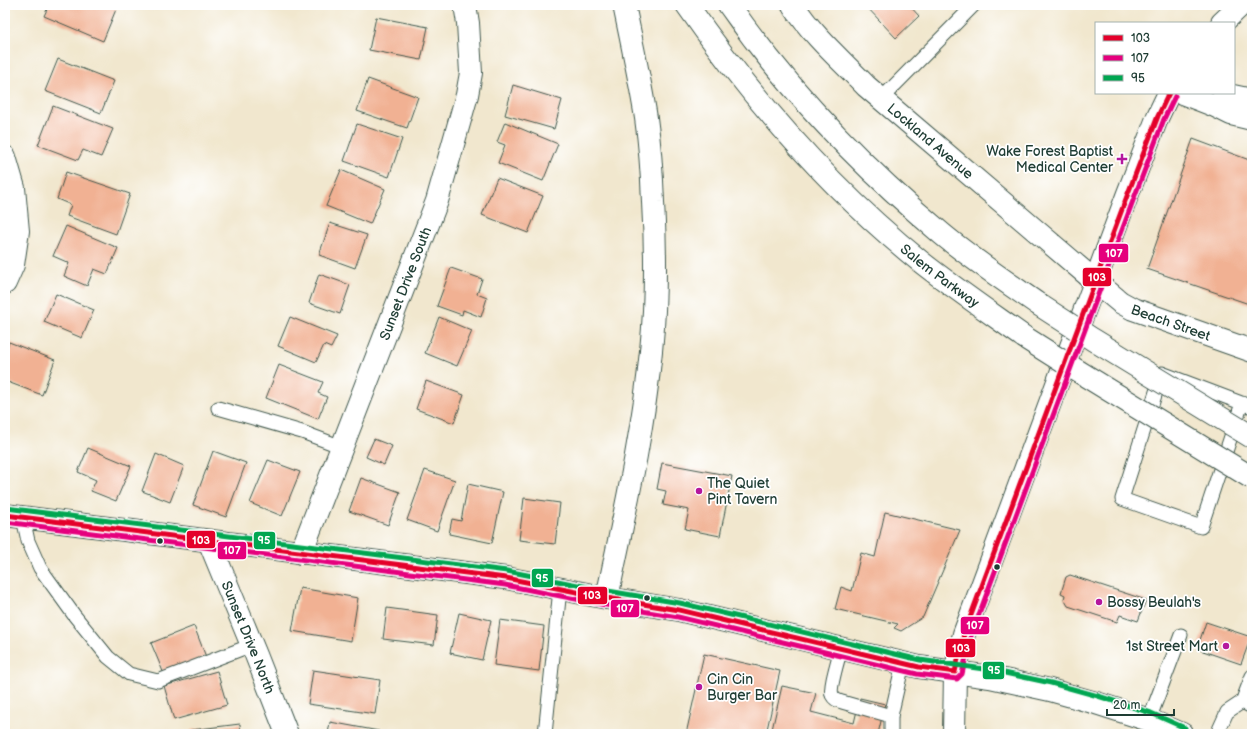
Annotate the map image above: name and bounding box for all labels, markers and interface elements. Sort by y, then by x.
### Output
legend [1095,22,1235,94]
text: 103 [1131,31,1150,46]
text: 107 [1131,51,1149,66]
text: 95 [1131,71,1145,86]
street label: Lockland Avenue [884,100,977,183]
place label: Wake Forest Baptist Medical Center [986,143,1114,176]
marker: Wake Forest Baptist Medical Center [1116,153,1128,165]
street label: Sunset Drive South [376,224,435,343]
street label: Salem Parkway [897,240,983,312]
line badge: 107 [1098,243,1129,263]
text: 107 [1105,247,1123,260]
line badge: 103 [1082,267,1112,287]
text: 103 [1088,271,1107,284]
street label: Beach Street [1129,301,1213,345]
place label: The Quiet Pint Tavern [707,475,777,508]
marker: The Quiet Pint Tavern [694,486,704,496]
line badge: 103 [186,530,216,549]
line badge: 95 [253,531,276,550]
text: 103 [192,534,211,547]
text: 95 [258,534,271,547]
unlabelled marker [155,536,165,546]
line badge: 107 [217,541,247,560]
text: 107 [223,544,241,557]
unlabelled marker [992,562,1002,572]
line badge: 95 [531,568,554,588]
text: 95 [536,572,549,585]
street label: Sunset Drive North [217,579,278,696]
line badge: 103 [577,586,608,605]
text: 103 [583,589,602,602]
unlabelled marker [642,593,652,603]
place label: Bossy Beulah's [1107,594,1201,611]
marker: Bossy Beulah's [1094,597,1104,607]
line badge: 107 [610,599,640,618]
text: 107 [616,602,634,615]
line badge: 107 [960,616,990,635]
text: 107 [966,619,984,632]
line badge: 103 [945,638,976,658]
place label: 1st Street Mart [1126,638,1219,655]
marker: 1st Street Mart [1221,641,1231,651]
text: 103 [952,642,971,655]
line badge: 95 [982,661,1005,680]
text: 95 [988,664,1001,677]
place label: Cin Cin Burger Bar [707,671,778,704]
marker: Cin Cin Burger Bar [694,682,704,692]
scale bar [1107,691,1174,717]
text: 20 m [1113,698,1140,713]

